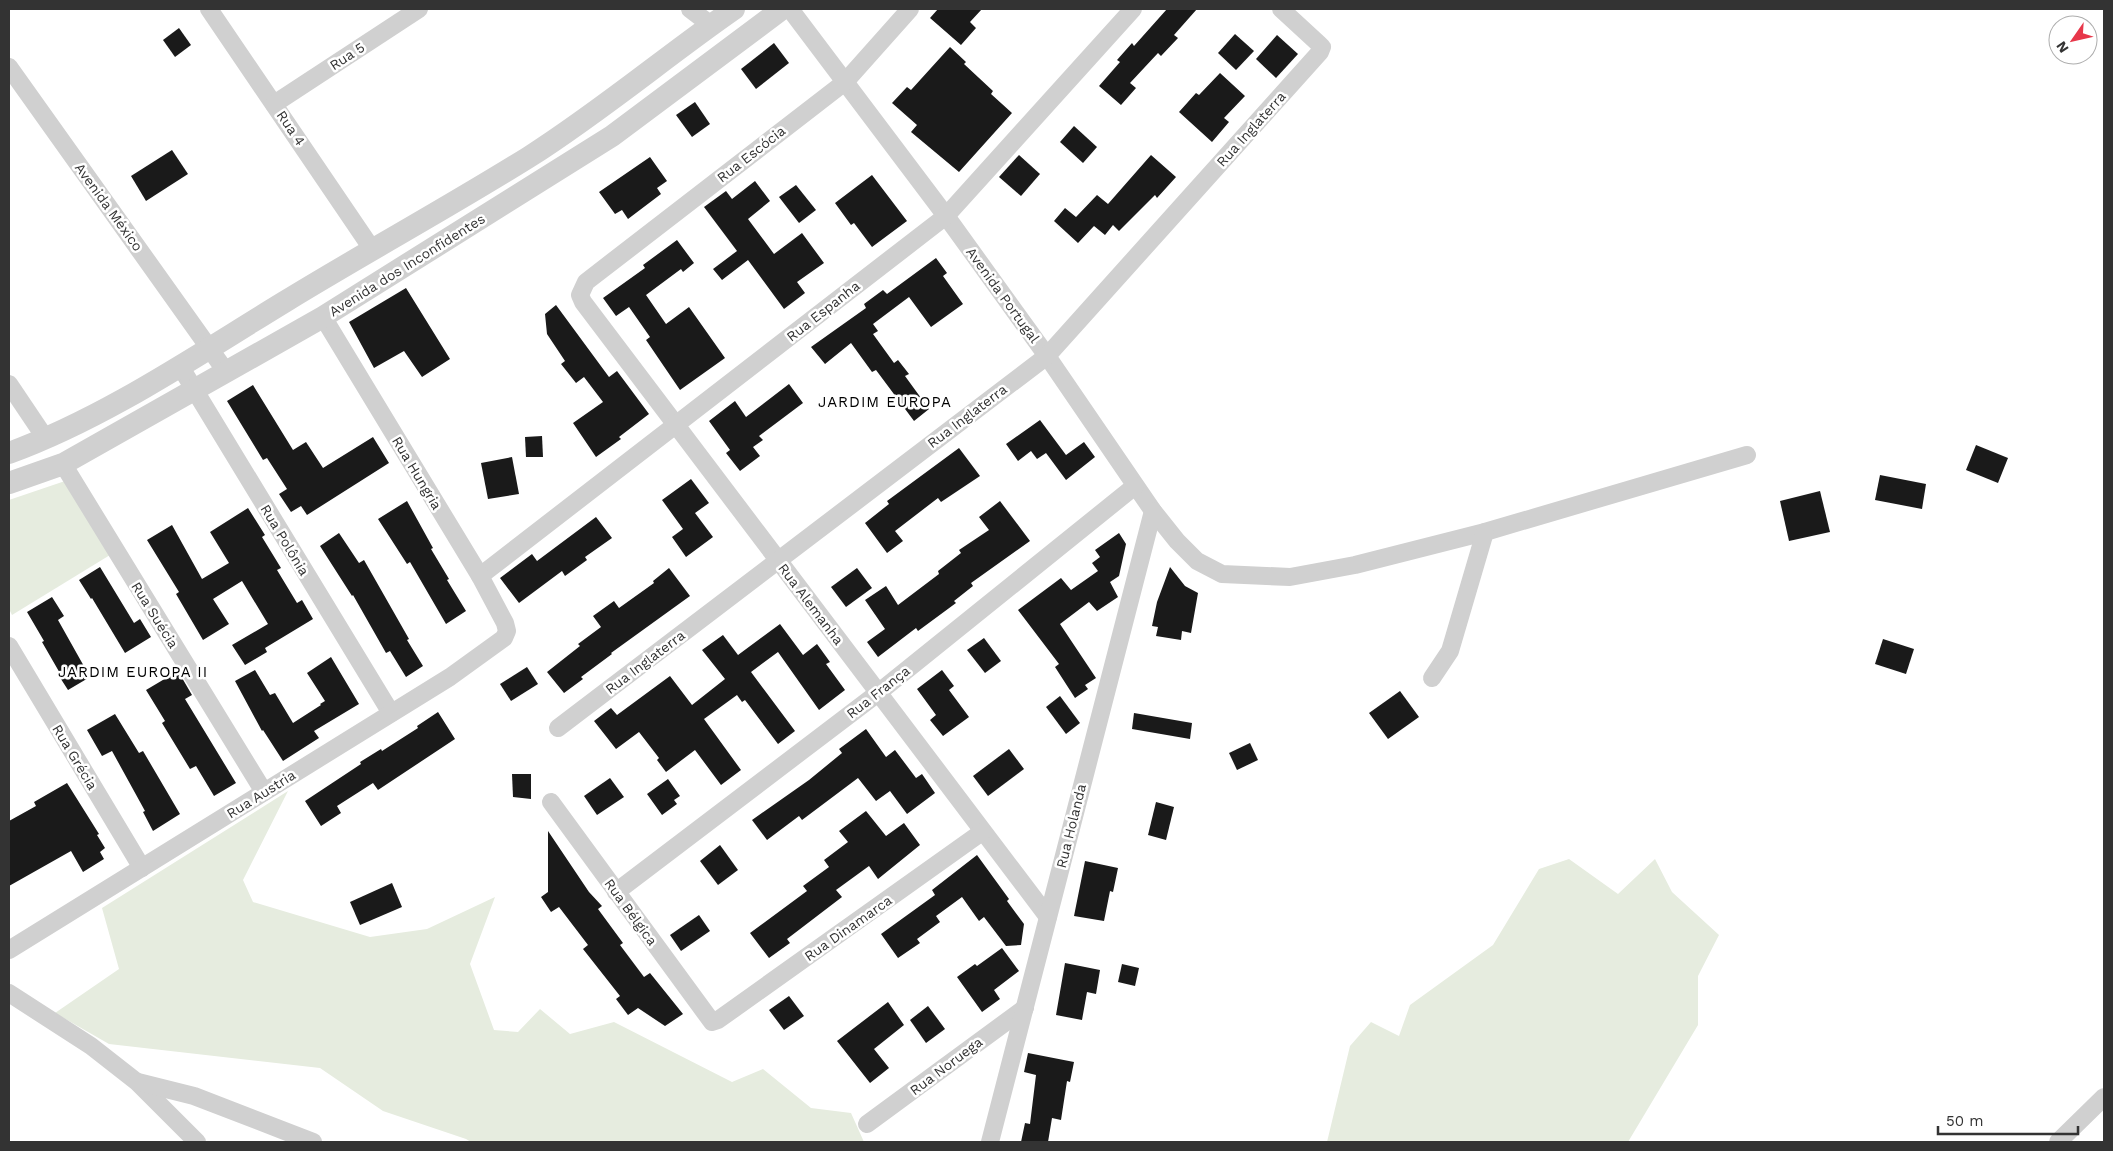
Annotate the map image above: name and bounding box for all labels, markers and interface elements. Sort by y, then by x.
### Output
north arrow [2048,15,2098,65]
text: N [2053,38,2072,56]
street label: Rua 5 [327,39,367,73]
street label: Rua Inglaterra [1213,88,1289,170]
street label: Rua 4 [274,107,308,149]
street label: Rua Escócia [714,122,788,186]
street label: Avenida México [72,160,146,254]
street label: Avenida dos Inconfidentes [326,210,488,320]
street label: Avenida Portugal [963,244,1043,346]
street label: Rua Espanha [783,277,863,345]
street label: Rua Inglaterra [924,381,1010,451]
district label: JARDIM EUROPA [818,393,952,411]
street label: Rua Hungria [389,434,445,513]
street label: Rua Polônia [258,502,312,578]
street label: Rua Alemanha [775,560,847,648]
street label: Rua Suécia [128,579,182,651]
street label: Rua Inglaterra [602,627,688,697]
street label: Rua França [843,662,913,722]
district label: JARDIM EUROPA II [58,663,208,681]
street label: Rua Grécia [49,721,101,793]
street label: Rua Austria [224,767,298,821]
street label: Rua Holanda [1053,782,1089,870]
street label: Rua Bélgica [601,875,661,949]
street label: Rua Dinamarca [801,892,895,964]
street label: Rua Noruega [907,1034,985,1098]
scale bar [1938,1104,2078,1136]
text: 50 m [1946,1112,1983,1130]

